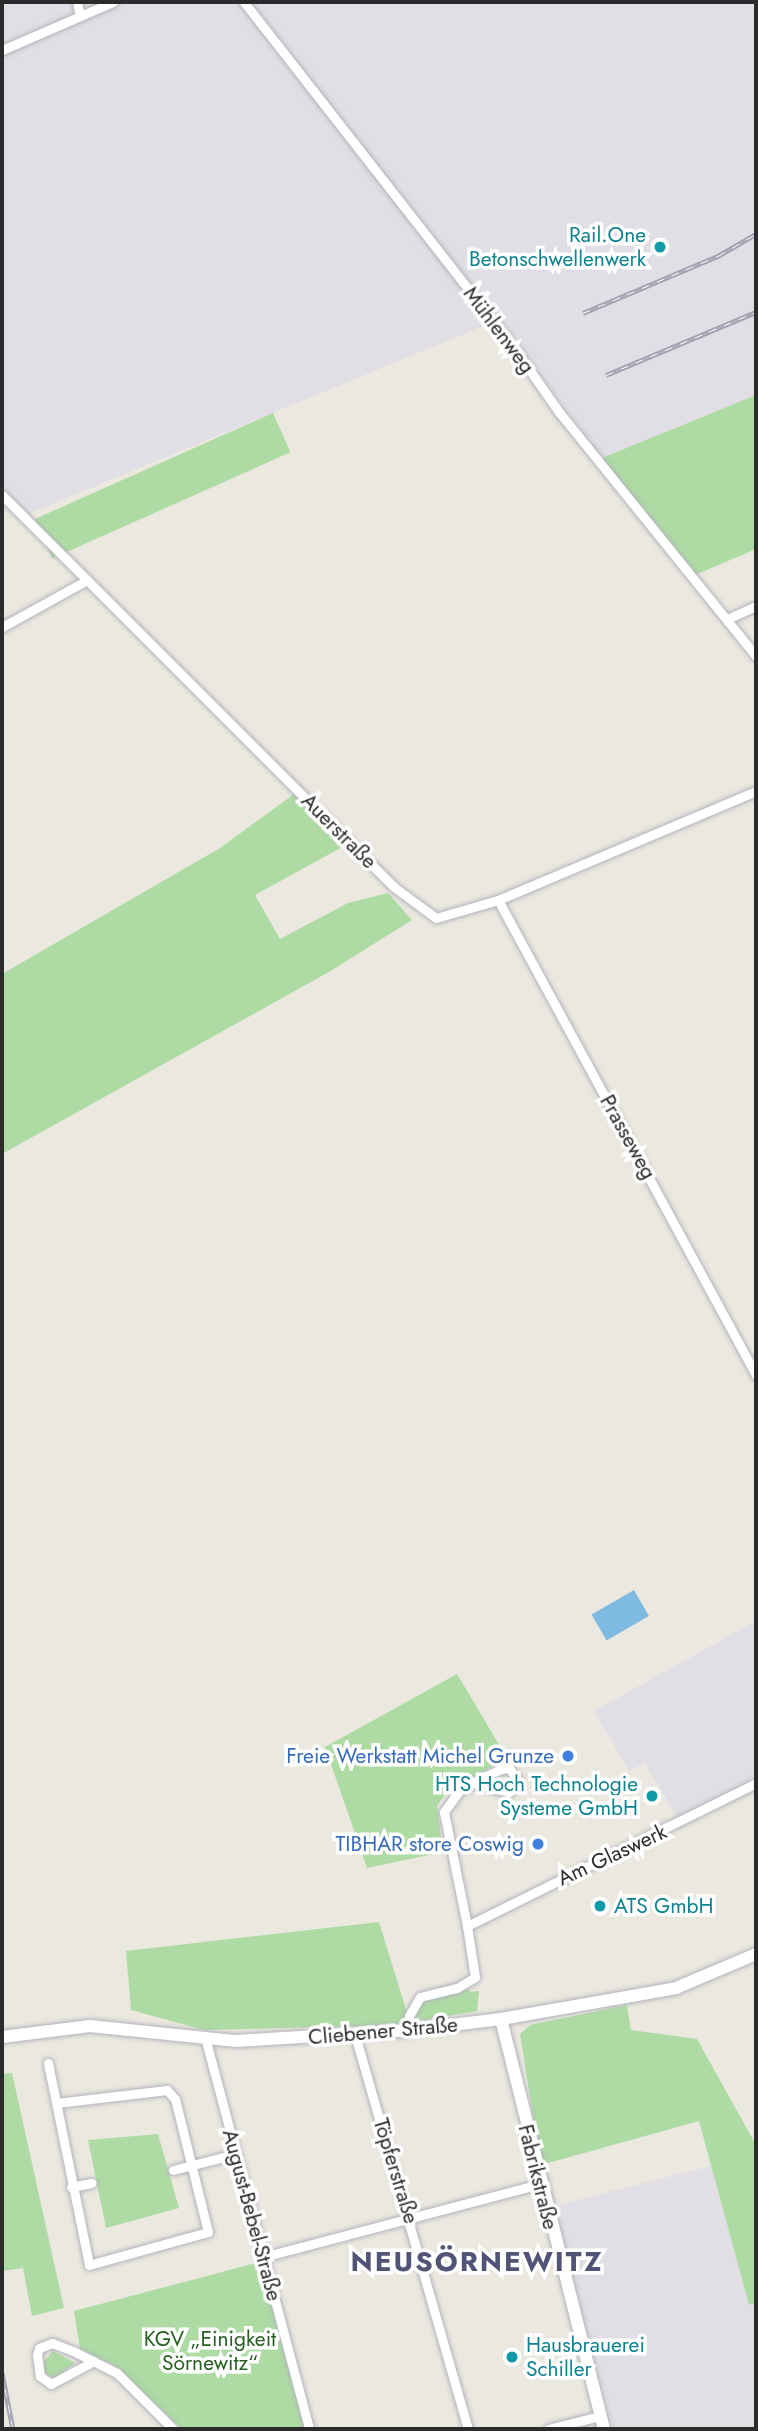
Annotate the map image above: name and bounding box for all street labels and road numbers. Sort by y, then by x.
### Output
street label: Mühlenweg [458,282,540,378]
street label: Auerstraße [296,788,382,874]
street label: Prasseweg [595,1090,661,1184]
street label: Am Glaswerk [554,1819,670,1891]
street label: Cliebener Straße [307,2012,459,2050]
street label: Töpferstraße [368,2115,424,2227]
street label: Fabrikstraße [513,2122,563,2232]
street label: August-Bebel-Straße [217,2127,287,2303]

